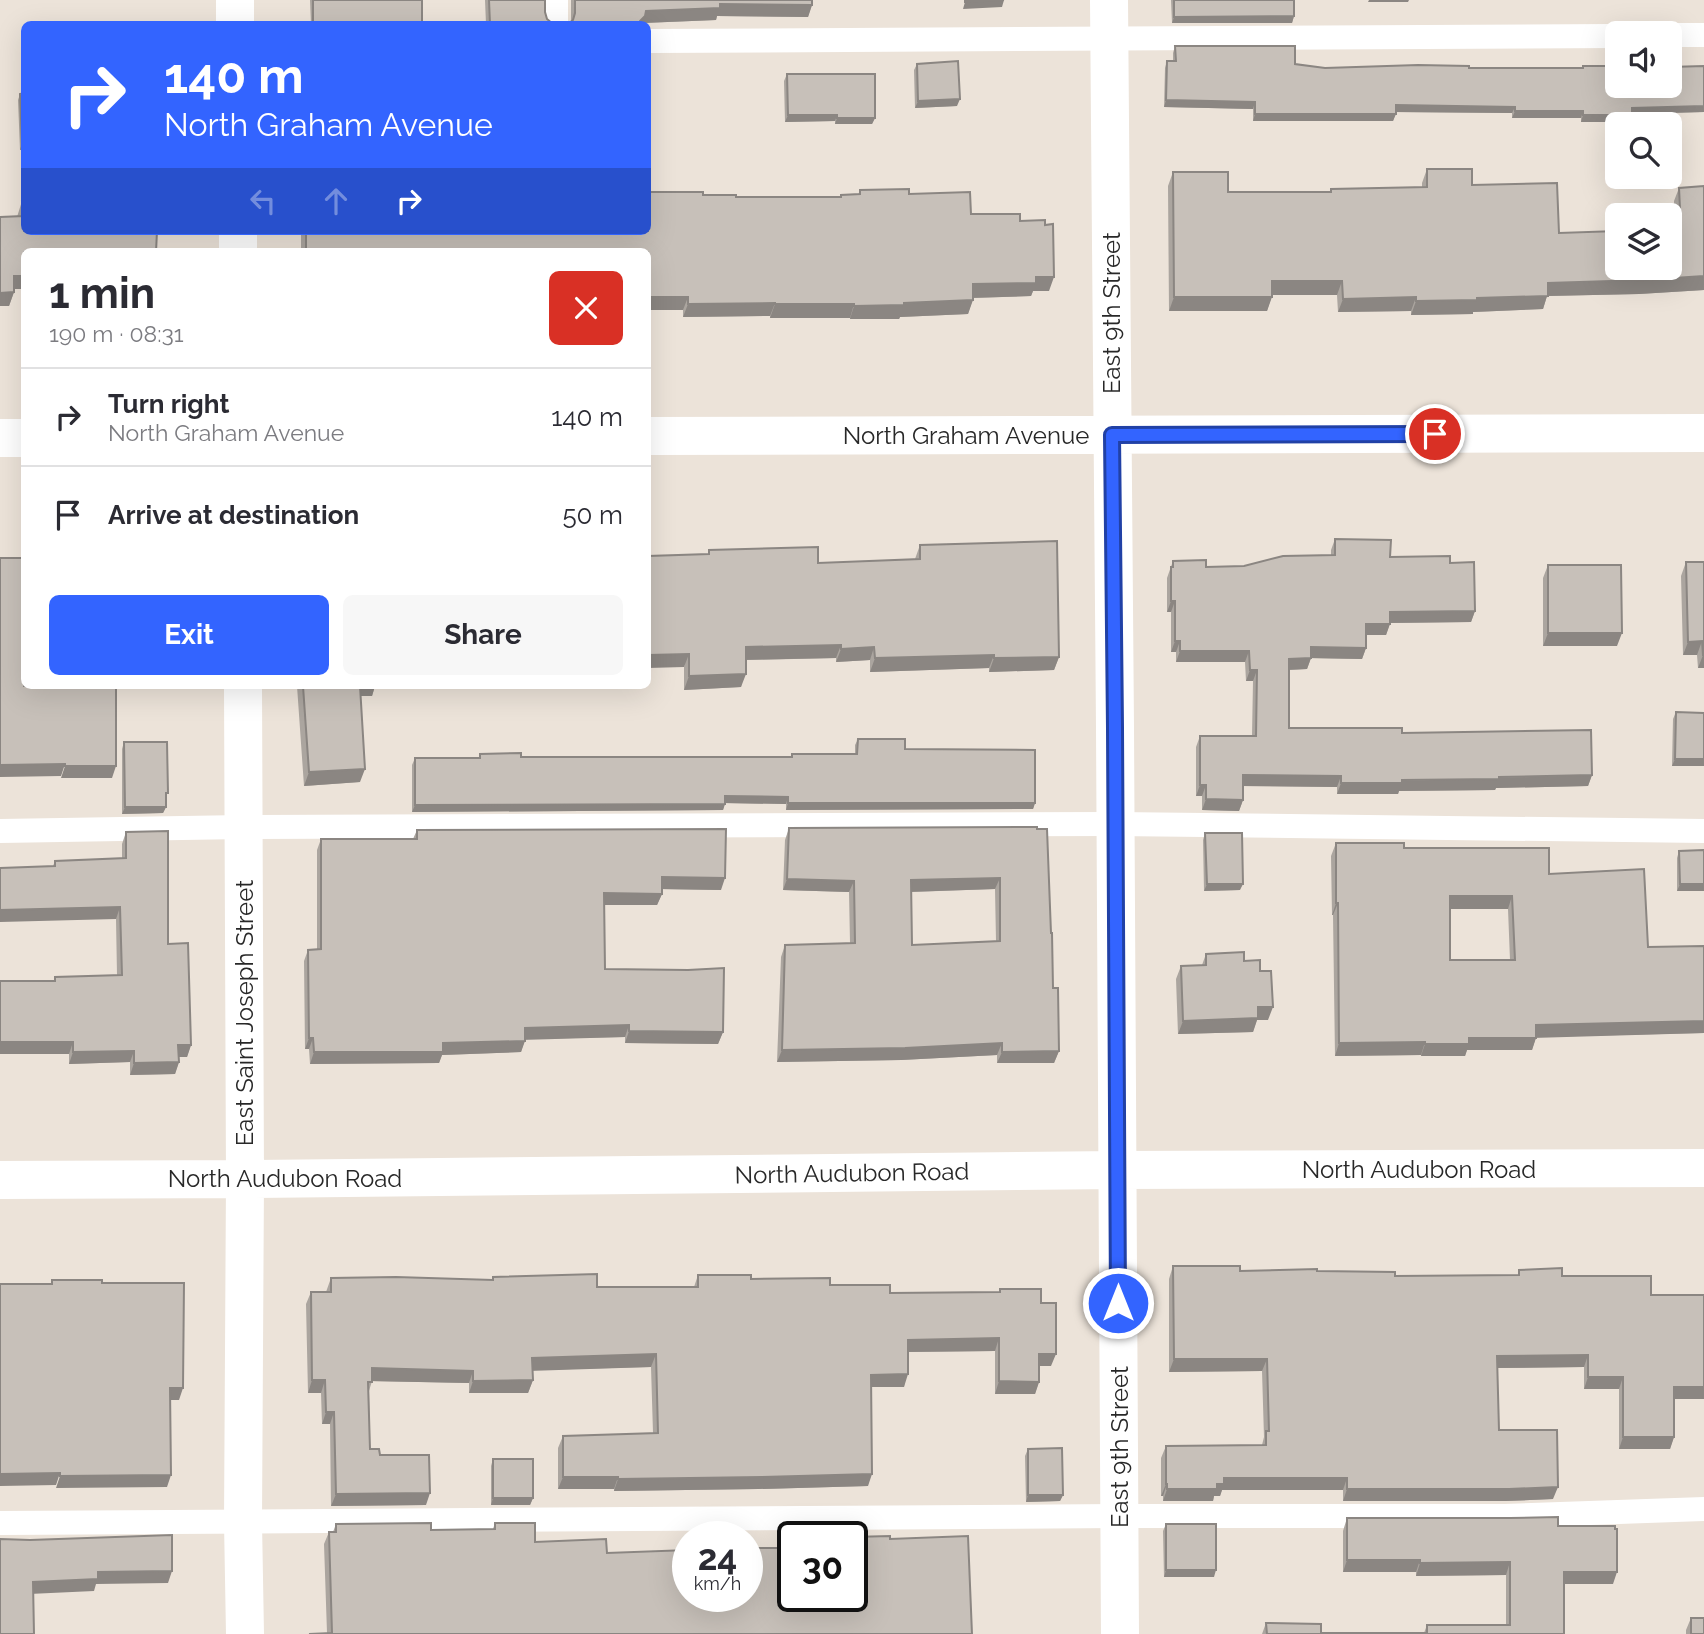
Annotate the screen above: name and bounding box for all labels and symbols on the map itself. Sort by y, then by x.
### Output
street label: East 9th Street [1097,232,1126,394]
pin [1405,404,1465,464]
street label: North Graham Avenue [843,421,1089,450]
street label: East Saint Joseph Street [230,880,259,1146]
street label: North Audubon Road [1302,1155,1536,1184]
street label: North Audubon Road [734,1156,970,1190]
street label: North Audubon Road [168,1164,402,1193]
position arrow [1081,1266,1155,1340]
street label: East 9th Street [1105,1366,1134,1528]
speed limit sign: 30 [777,1521,868,1612]

